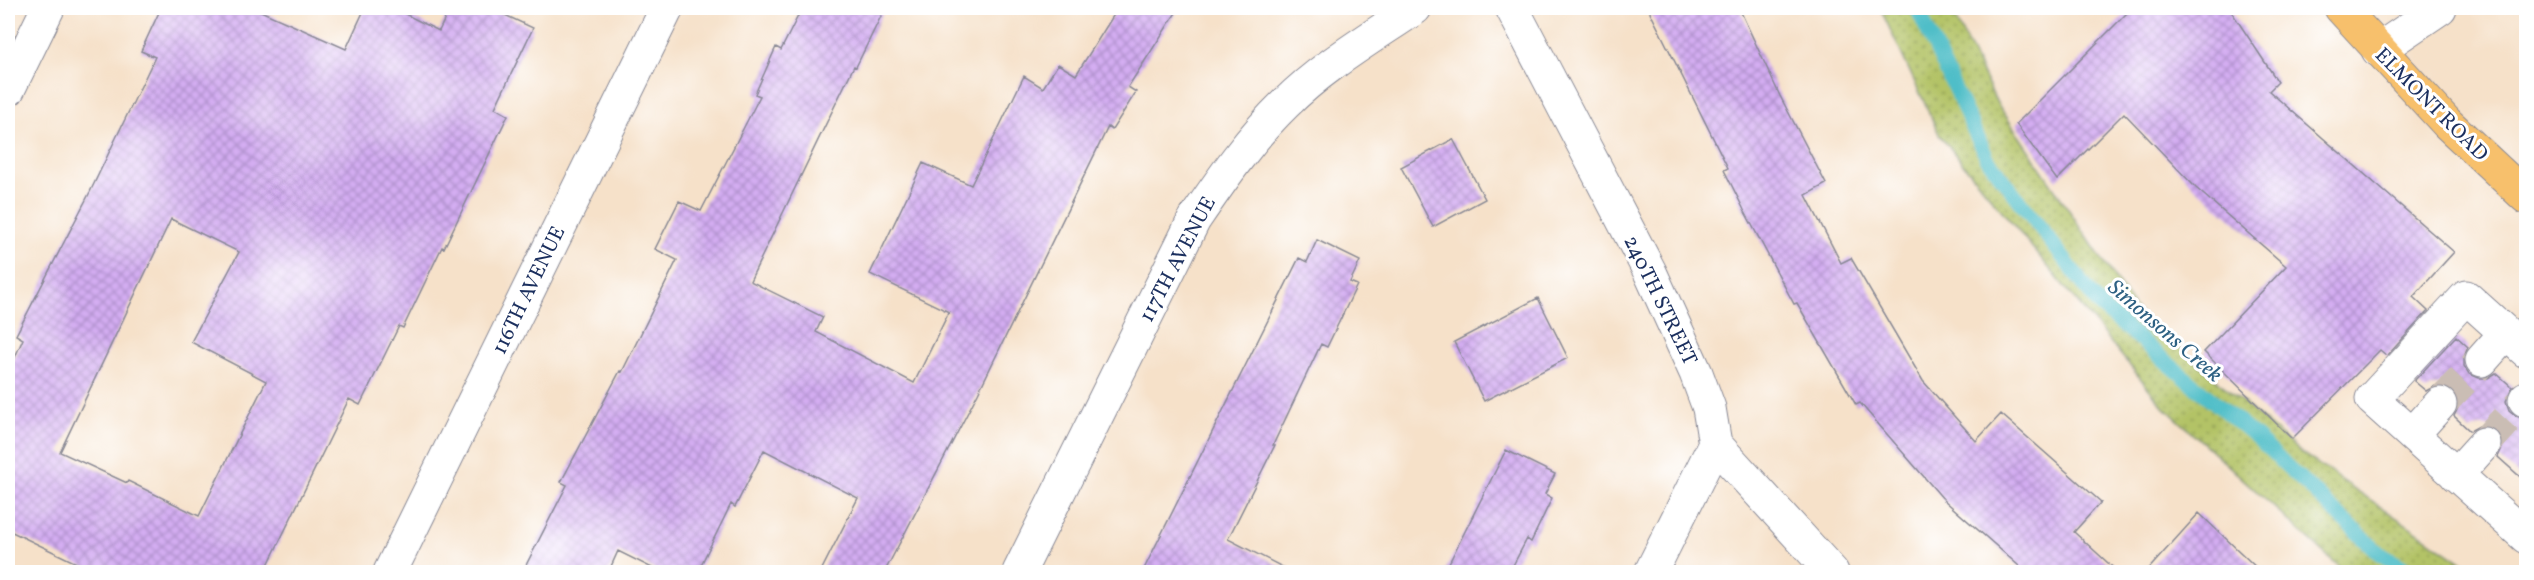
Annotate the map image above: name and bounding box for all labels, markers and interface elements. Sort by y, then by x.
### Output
street label: ELMONT ROAD [2368,42,2494,168]
street label: 117TH AVENUE [1133,192,1224,328]
street label: 116TH AVENUE [486,222,573,360]
street label: 240TH STREET [1616,231,1704,370]
water label: Simonsons Creek [2100,273,2229,391]

